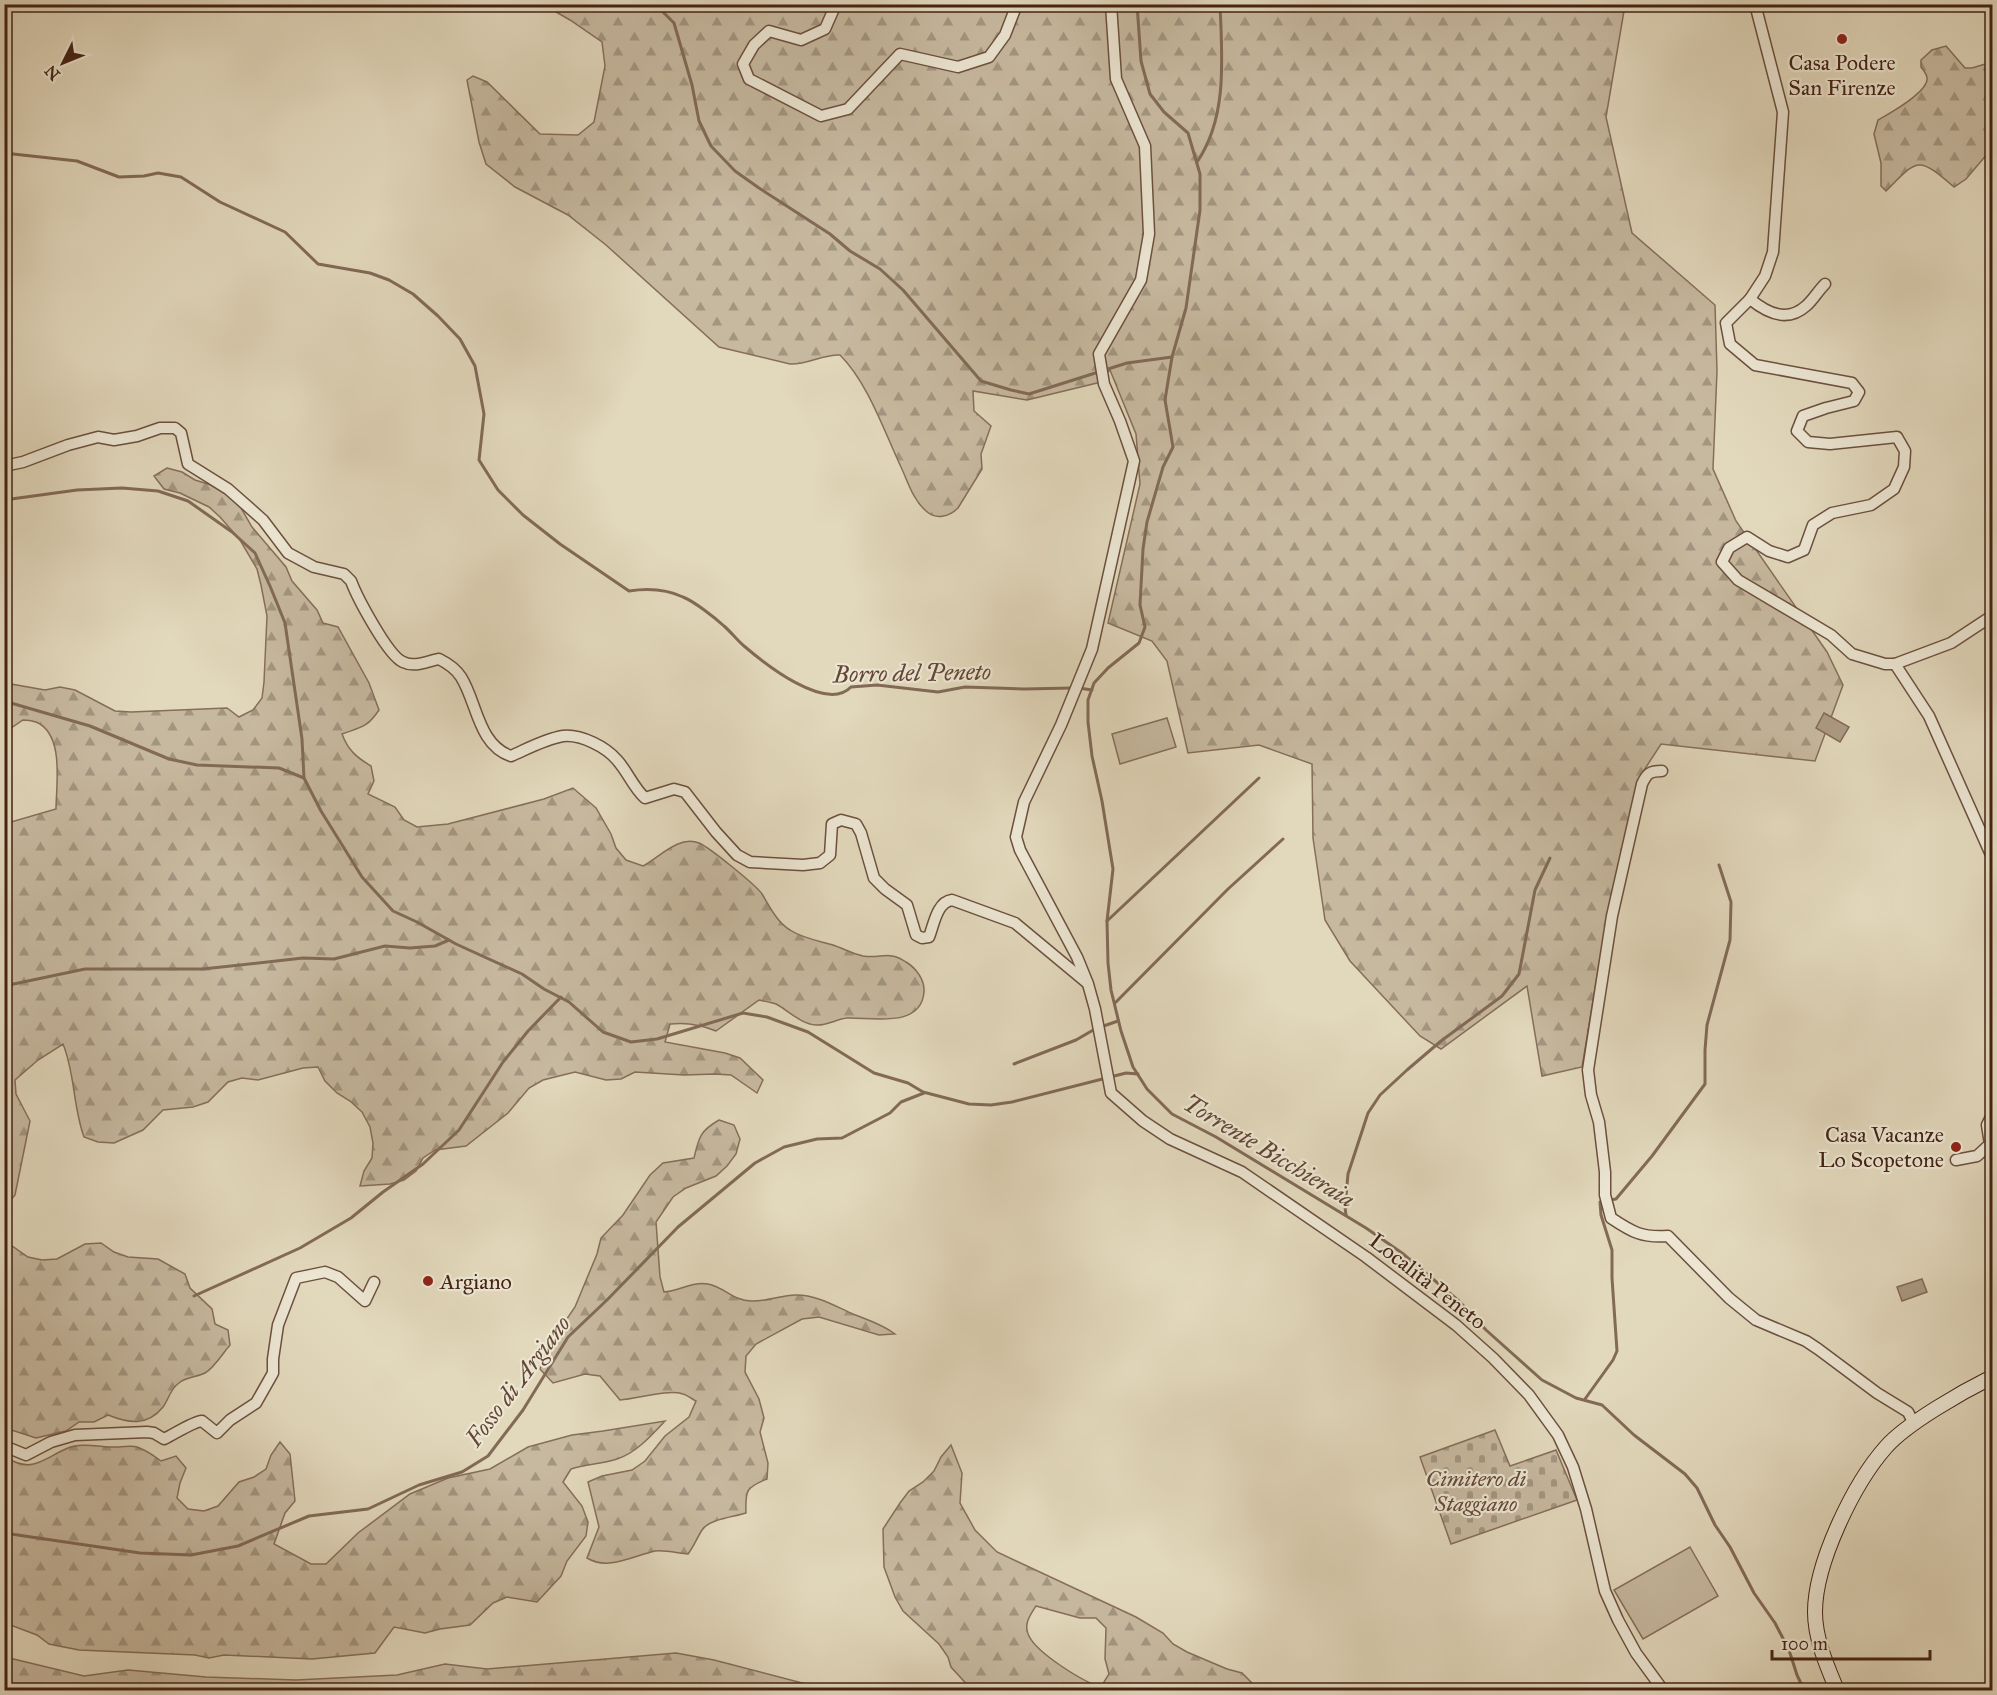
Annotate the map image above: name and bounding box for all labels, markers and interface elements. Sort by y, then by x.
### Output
marker: Casa Podere San Firenze [1835,32,1849,46]
north arrow [33,33,93,93]
place label: Casa Podere San Firenze [1788,49,1896,101]
text: N [41,61,64,84]
water label: Borro del Peneto [832,657,991,689]
water label: Torrente Bicchieraia [1178,1088,1360,1214]
place label: Casa Vacanze Lo Scopetone [1818,1121,1944,1173]
marker: Casa Vacanze Lo Scopetone [1949,1140,1963,1154]
street label: Località Peneto [1364,1227,1492,1335]
place label: Argiano [439,1268,512,1295]
marker: Argiano [421,1274,435,1288]
water label: Fosso di Argiano [458,1310,577,1453]
park label: Cimitero di Staggiano [1426,1465,1527,1517]
scale bar [1772,1623,1930,1661]
text: 100 m [1781,1633,1828,1655]

